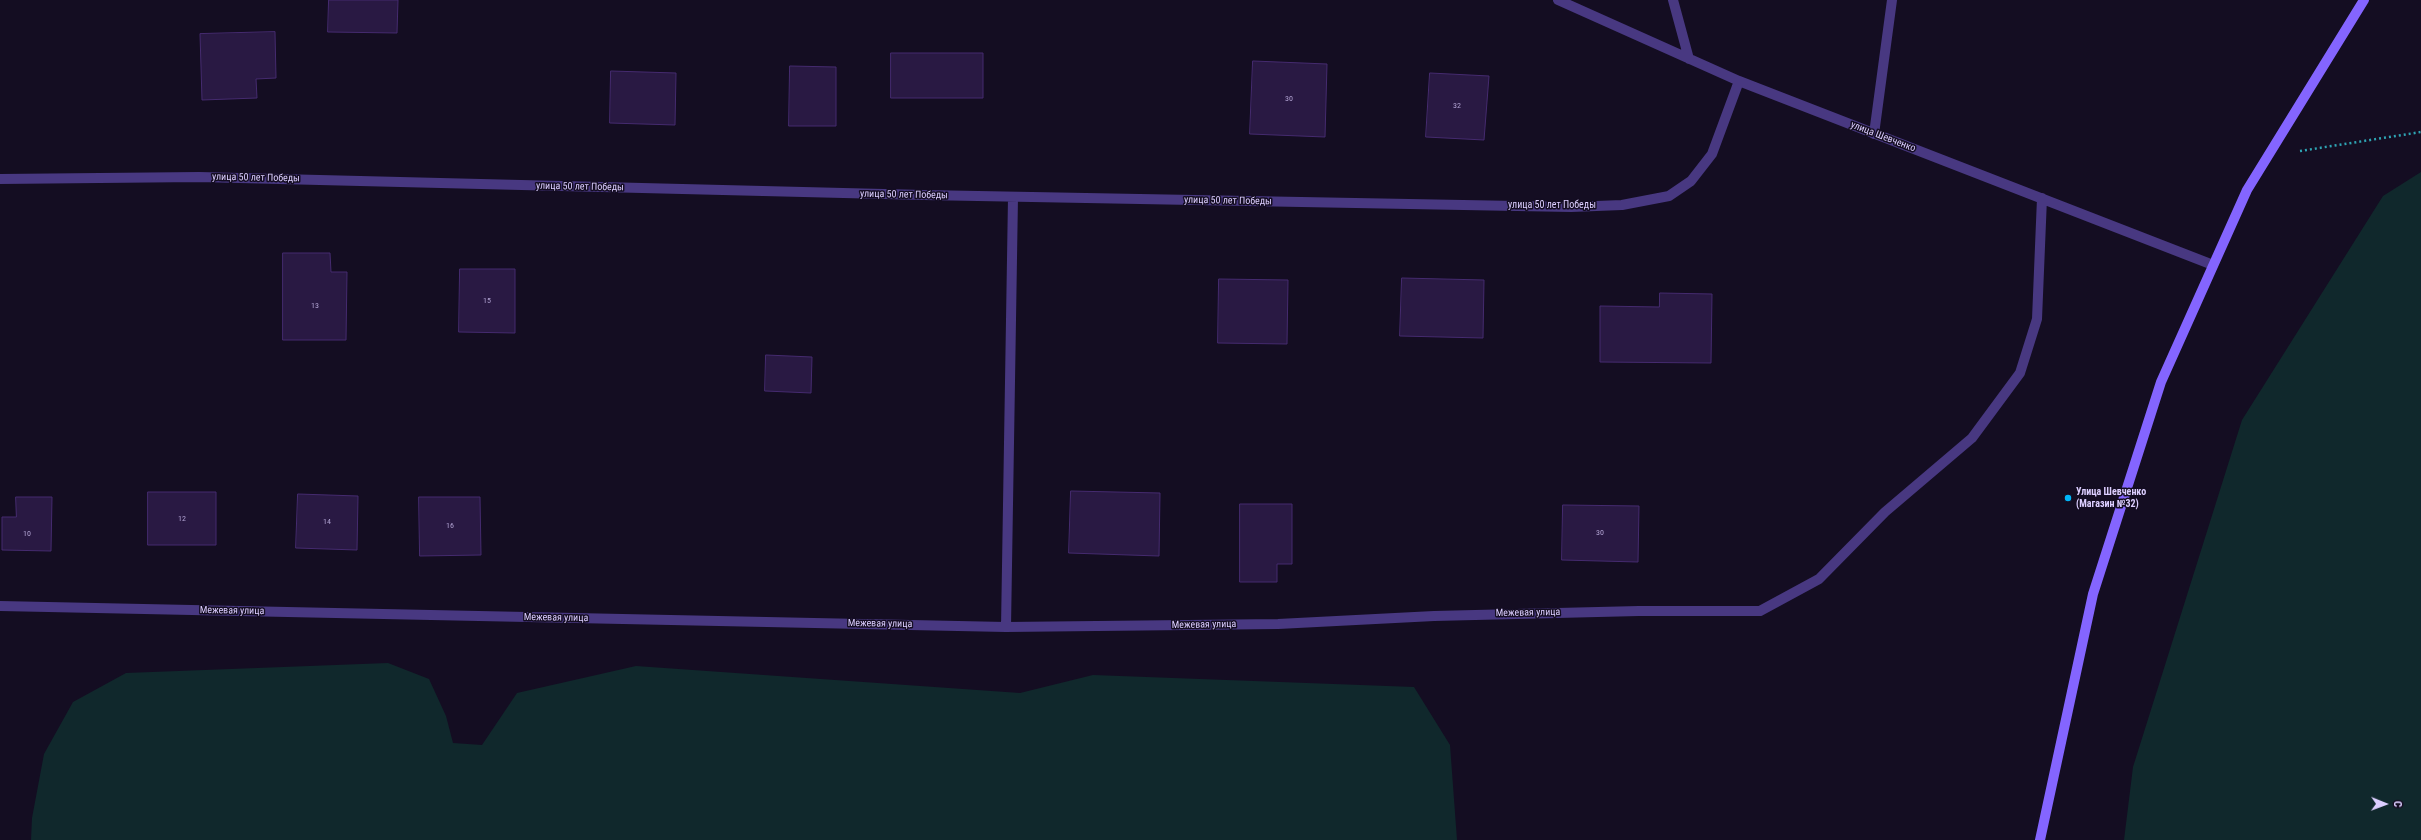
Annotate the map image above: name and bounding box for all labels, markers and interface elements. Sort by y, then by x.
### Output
house number: 30 [1285,94,1293,104]
house number: 32 [1453,101,1461,111]
street label: улица Шевченко [1849,119,1917,155]
street label: улица 50 лет Победы [212,171,300,185]
street label: улица 50 лет Победы [536,180,624,194]
street label: улица 50 лет Победы [860,188,948,202]
street label: улица 50 лет Победы [1184,194,1272,208]
street label: улица 50 лет Победы [1508,199,1596,211]
house number: 15 [483,296,491,306]
house number: 13 [311,301,319,311]
place label: Улица Шевченко (Магазин №32) [2076,486,2146,510]
marker: Улица Шевченко (Магазин №32) [2063,493,2073,503]
house number: 12 [178,514,186,524]
house number: 14 [323,517,331,527]
house number: 16 [446,521,454,531]
house number: 30 [1596,528,1604,538]
house number: 10 [23,529,31,539]
street label: Межевая улица [200,604,264,618]
street label: Межевая улица [1496,606,1560,620]
street label: Межевая улица [524,611,588,625]
street label: Межевая улица [848,617,912,631]
street label: Межевая улица [1172,618,1236,632]
north arrow [2365,784,2405,824]
text: С [2391,801,2404,807]

